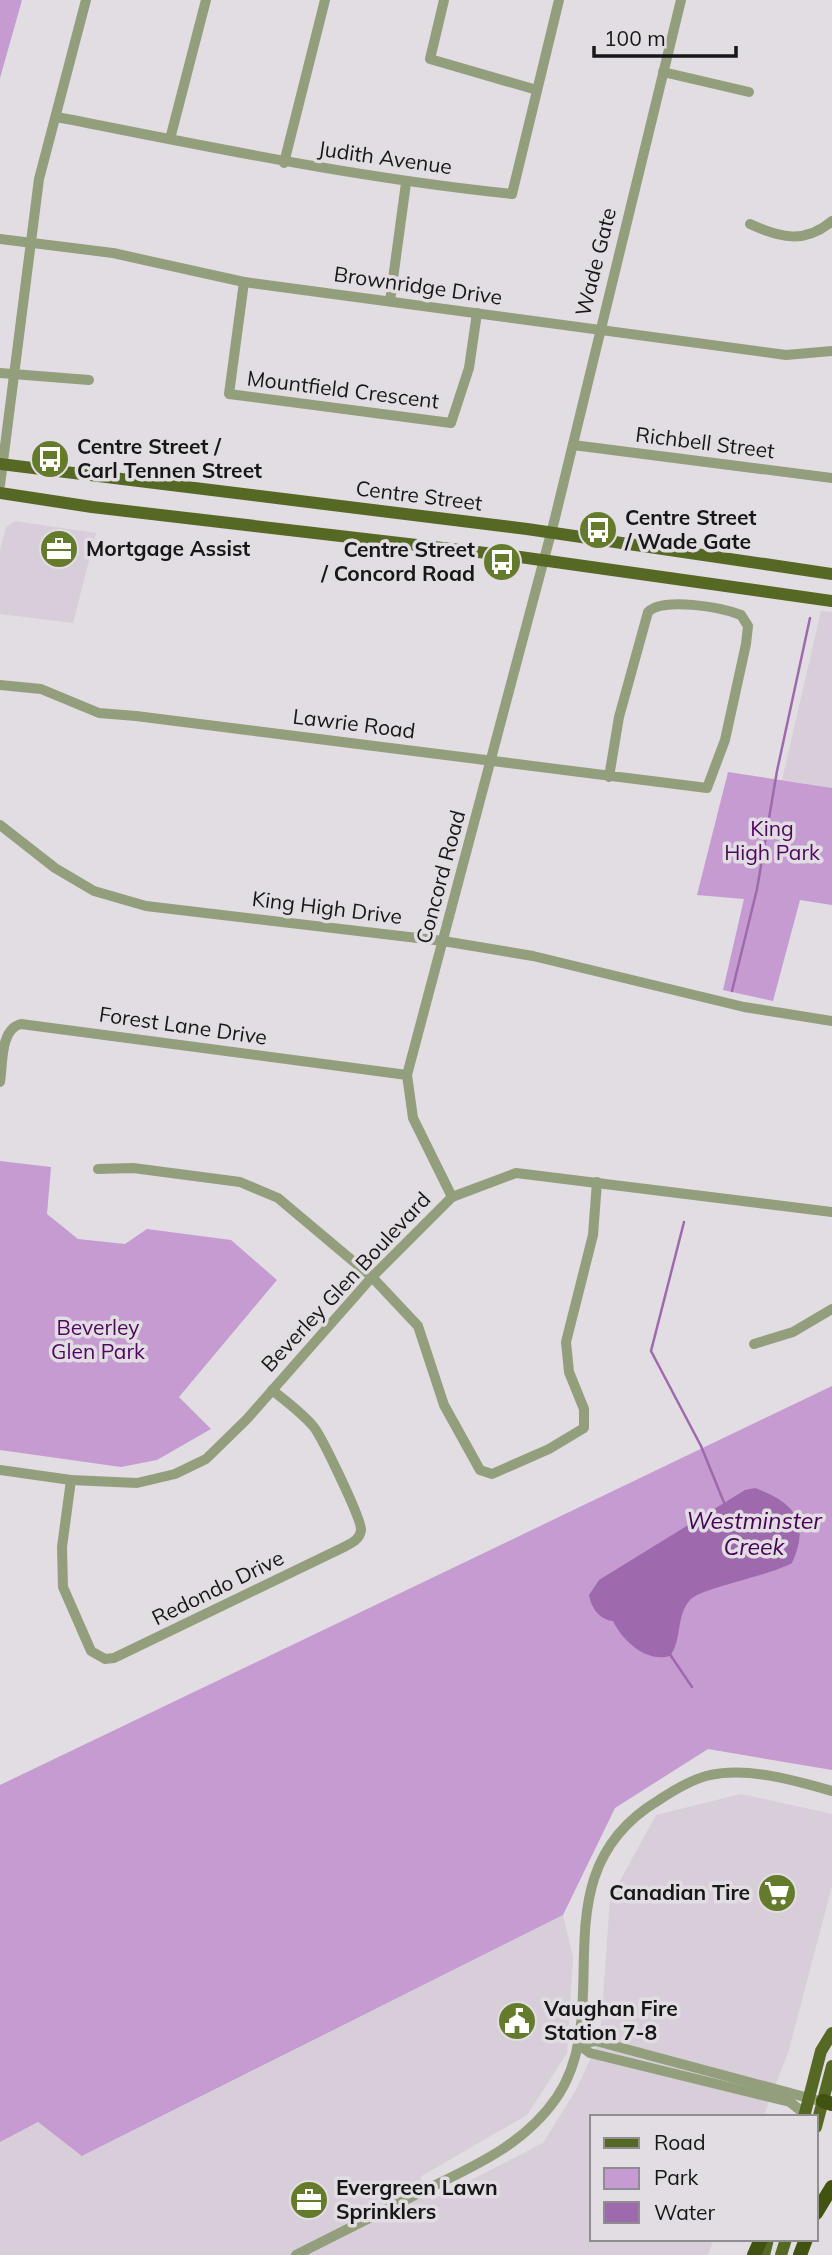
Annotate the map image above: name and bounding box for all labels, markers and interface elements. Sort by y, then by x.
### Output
scale bar [594,14,736,58]
text: 100 m [604,25,666,51]
street label: Judith Avenue [317,135,454,179]
street label: Wade Gate [569,205,621,319]
street label: Brownridge Drive [332,260,504,310]
street label: Mountfield Crescent [246,364,441,414]
street label: Richbell Street [634,421,776,463]
place label: Centre Street / Carl Tennen Street [77,433,262,483]
bus stop icon: Centre Street / Carl Tennen Street [29,438,71,480]
street label: Centre Street [354,474,484,516]
place label: Centre Street / Wade Gate [624,504,757,554]
bus stop icon: Centre Street / Wade Gate [577,509,619,551]
office icon: Mortgage Assist [38,528,80,570]
place label: Mortgage Assist [86,535,250,561]
place label: Centre Street / Concord Road [320,536,475,586]
bus stop icon: Centre Street / Concord Road [481,541,523,583]
street label: Lawrie Road [291,703,417,743]
street label: Concord Road [410,807,470,946]
park label: King High Park [724,815,820,865]
street label: King High Drive [251,885,404,929]
street label: Forest Lane Drive [97,1000,269,1050]
street label: Beverley Glen Boulevard [255,1186,435,1377]
park label: Beverley Glen Park [51,1314,145,1364]
water label: Westminster Creek [686,1506,823,1561]
street label: Redondo Drive [147,1544,288,1630]
supermarket icon: Canadian Tire [756,1872,798,1914]
place label: Canadian Tire [609,1879,750,1905]
place label: Vaughan Fire Station 7-8 [543,1995,678,2045]
public building icon: Vaughan Fire Station 7-8 [496,2000,538,2042]
legend [590,2115,818,2241]
text: Road [654,2129,705,2155]
text: Park [654,2164,698,2190]
place label: Evergreen Lawn Sprinklers [336,2174,498,2224]
office icon: Evergreen Lawn Sprinklers [288,2179,330,2221]
text: Water [654,2199,715,2225]

